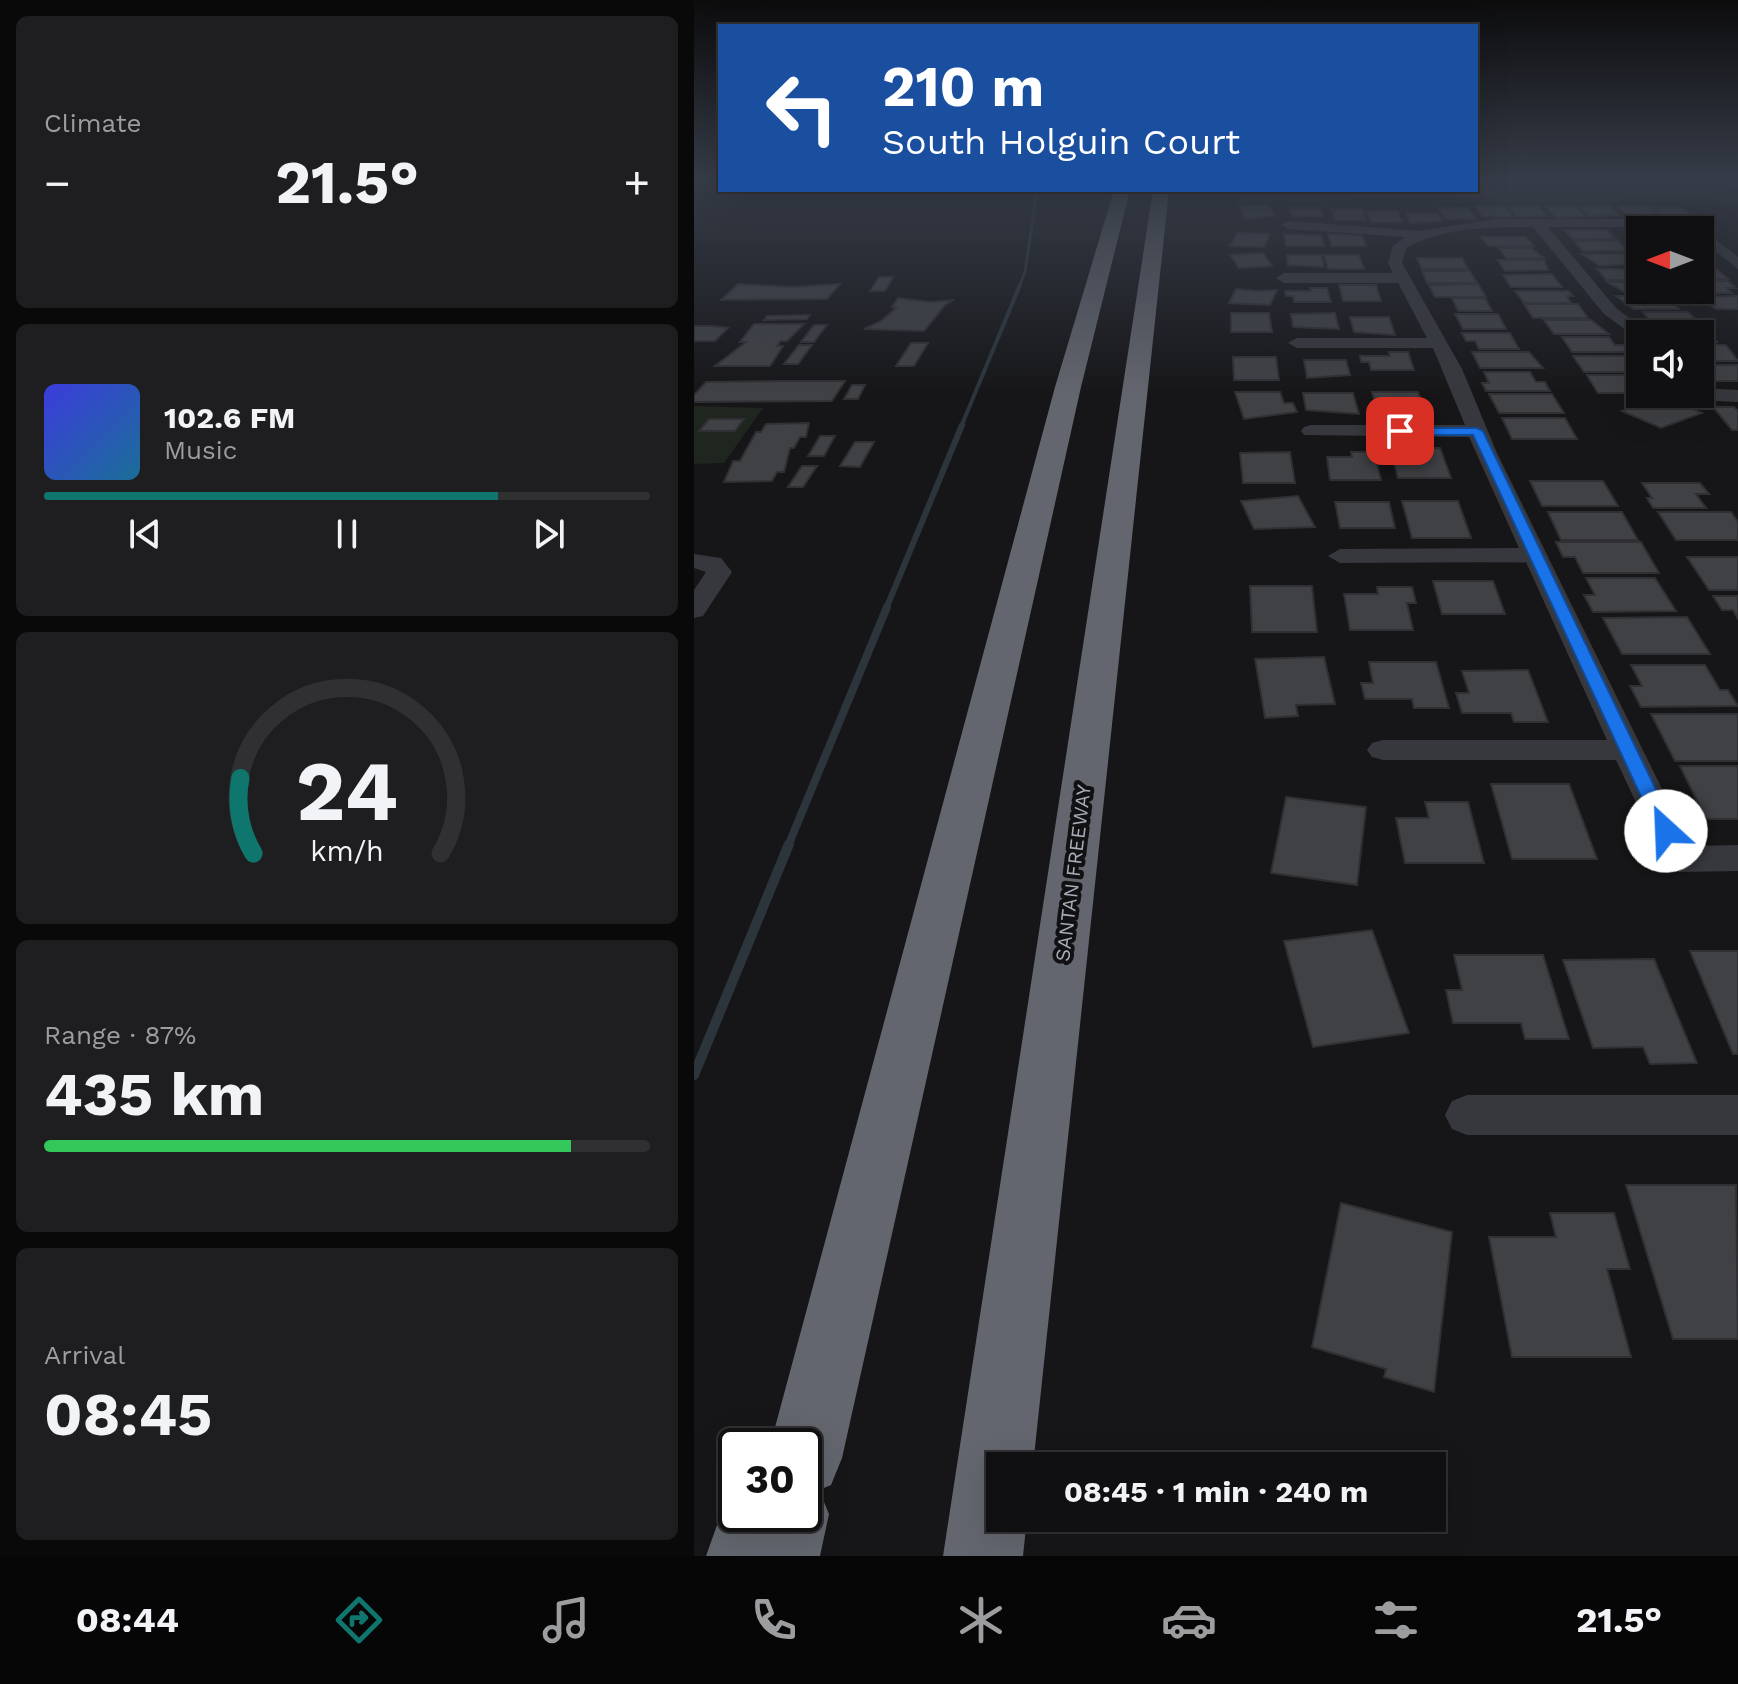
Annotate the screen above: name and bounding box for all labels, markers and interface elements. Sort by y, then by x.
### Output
text: 210 m [882,54,1044,120]
icon: left [750,56,854,160]
text: Climate [44,108,142,138]
text: South Holguin Court [882,121,1240,163]
text: 21.5° [275,147,419,218]
text: − [44,157,71,209]
text: + [623,157,650,209]
north arrow [1626,216,1714,304]
map controls [1626,216,1714,408]
button: sound [1626,320,1714,408]
pin [1366,397,1434,465]
text: 102.6 FM [164,400,295,435]
icon: arrive [1378,409,1422,453]
text: Music [164,435,237,465]
icon: previous [123,512,167,556]
icon: pause [325,512,369,556]
icon: next [527,512,571,556]
text: 24 [296,743,398,840]
street label: SANTAN FREEWAY [1050,783,1096,963]
position arrow [1624,789,1708,873]
text: km/h [310,834,384,868]
text: Range · 87% [44,1020,196,1050]
text: 435 km [44,1059,264,1130]
text: Arrival [44,1340,125,1370]
text: 08:45 [44,1379,212,1450]
speed limit sign: 30 [718,1428,822,1532]
text: 08:45 · 1 min · 240 m [1064,1474,1368,1509]
icon: directions [331,1592,387,1648]
icon: music [538,1592,594,1648]
icon: phone [746,1592,802,1648]
icon: climate [953,1592,1009,1648]
icon: car [1161,1592,1217,1648]
icon: filters [1368,1592,1424,1648]
text: 08:44 [76,1599,179,1641]
text: 21.5° [1576,1599,1662,1641]

